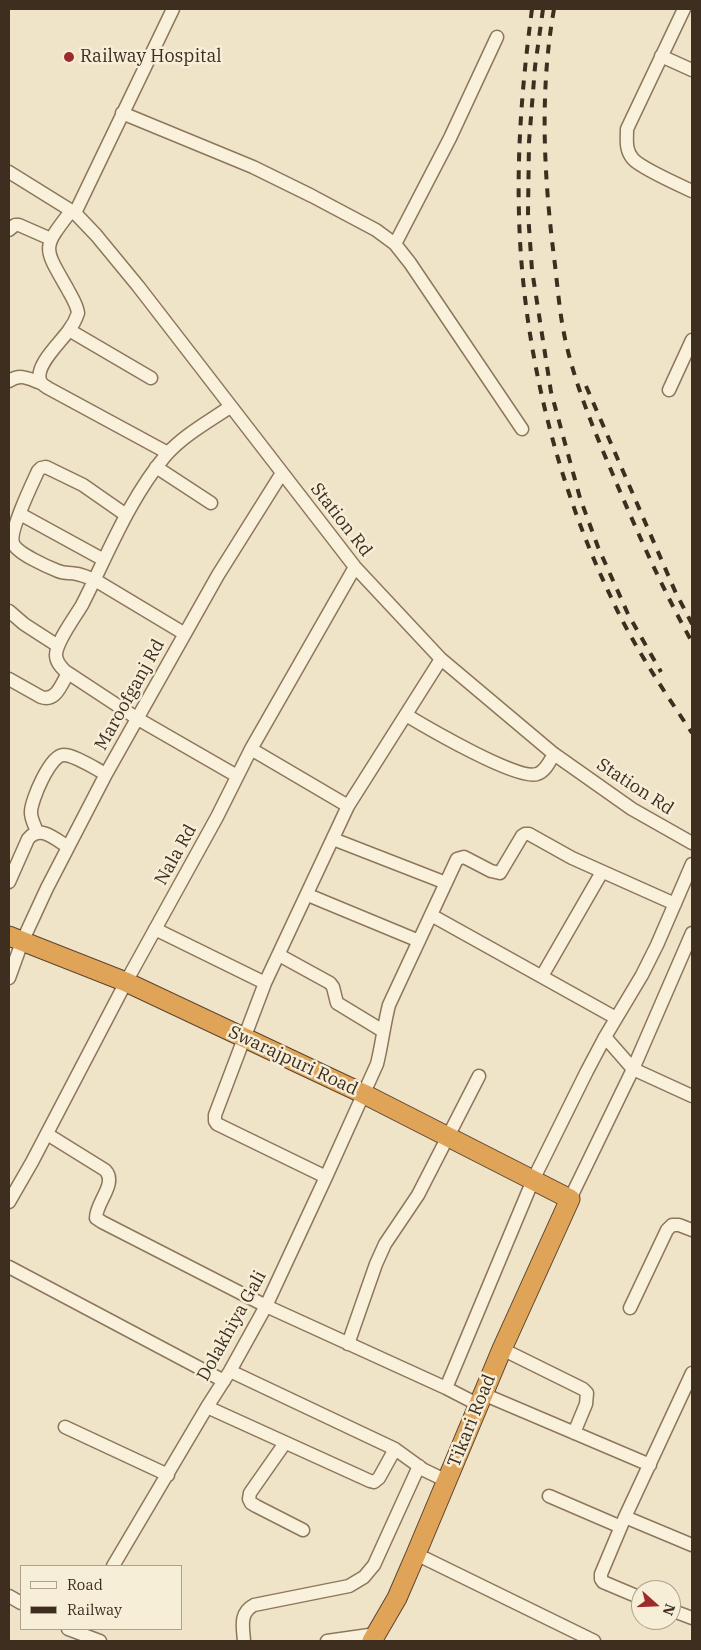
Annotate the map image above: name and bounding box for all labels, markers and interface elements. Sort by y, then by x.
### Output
place label: Railway Hospital [80,46,222,68]
marker: Railway Hospital [62,50,76,64]
street label: Station Rd [306,479,376,561]
street label: Maroofganj Rd [91,636,169,754]
street label: Station Rd [593,754,677,820]
street label: Nala Rd [151,821,201,889]
street label: Swarajpuri Road [225,1022,361,1100]
street label: Dolakhiya Gali [193,1267,271,1385]
street label: Tikari Road [444,1371,500,1471]
legend [20,1565,182,1630]
text: Road [67,1575,103,1594]
north arrow [631,1580,681,1630]
text: Railway [67,1600,122,1619]
text: N [659,1601,680,1618]

